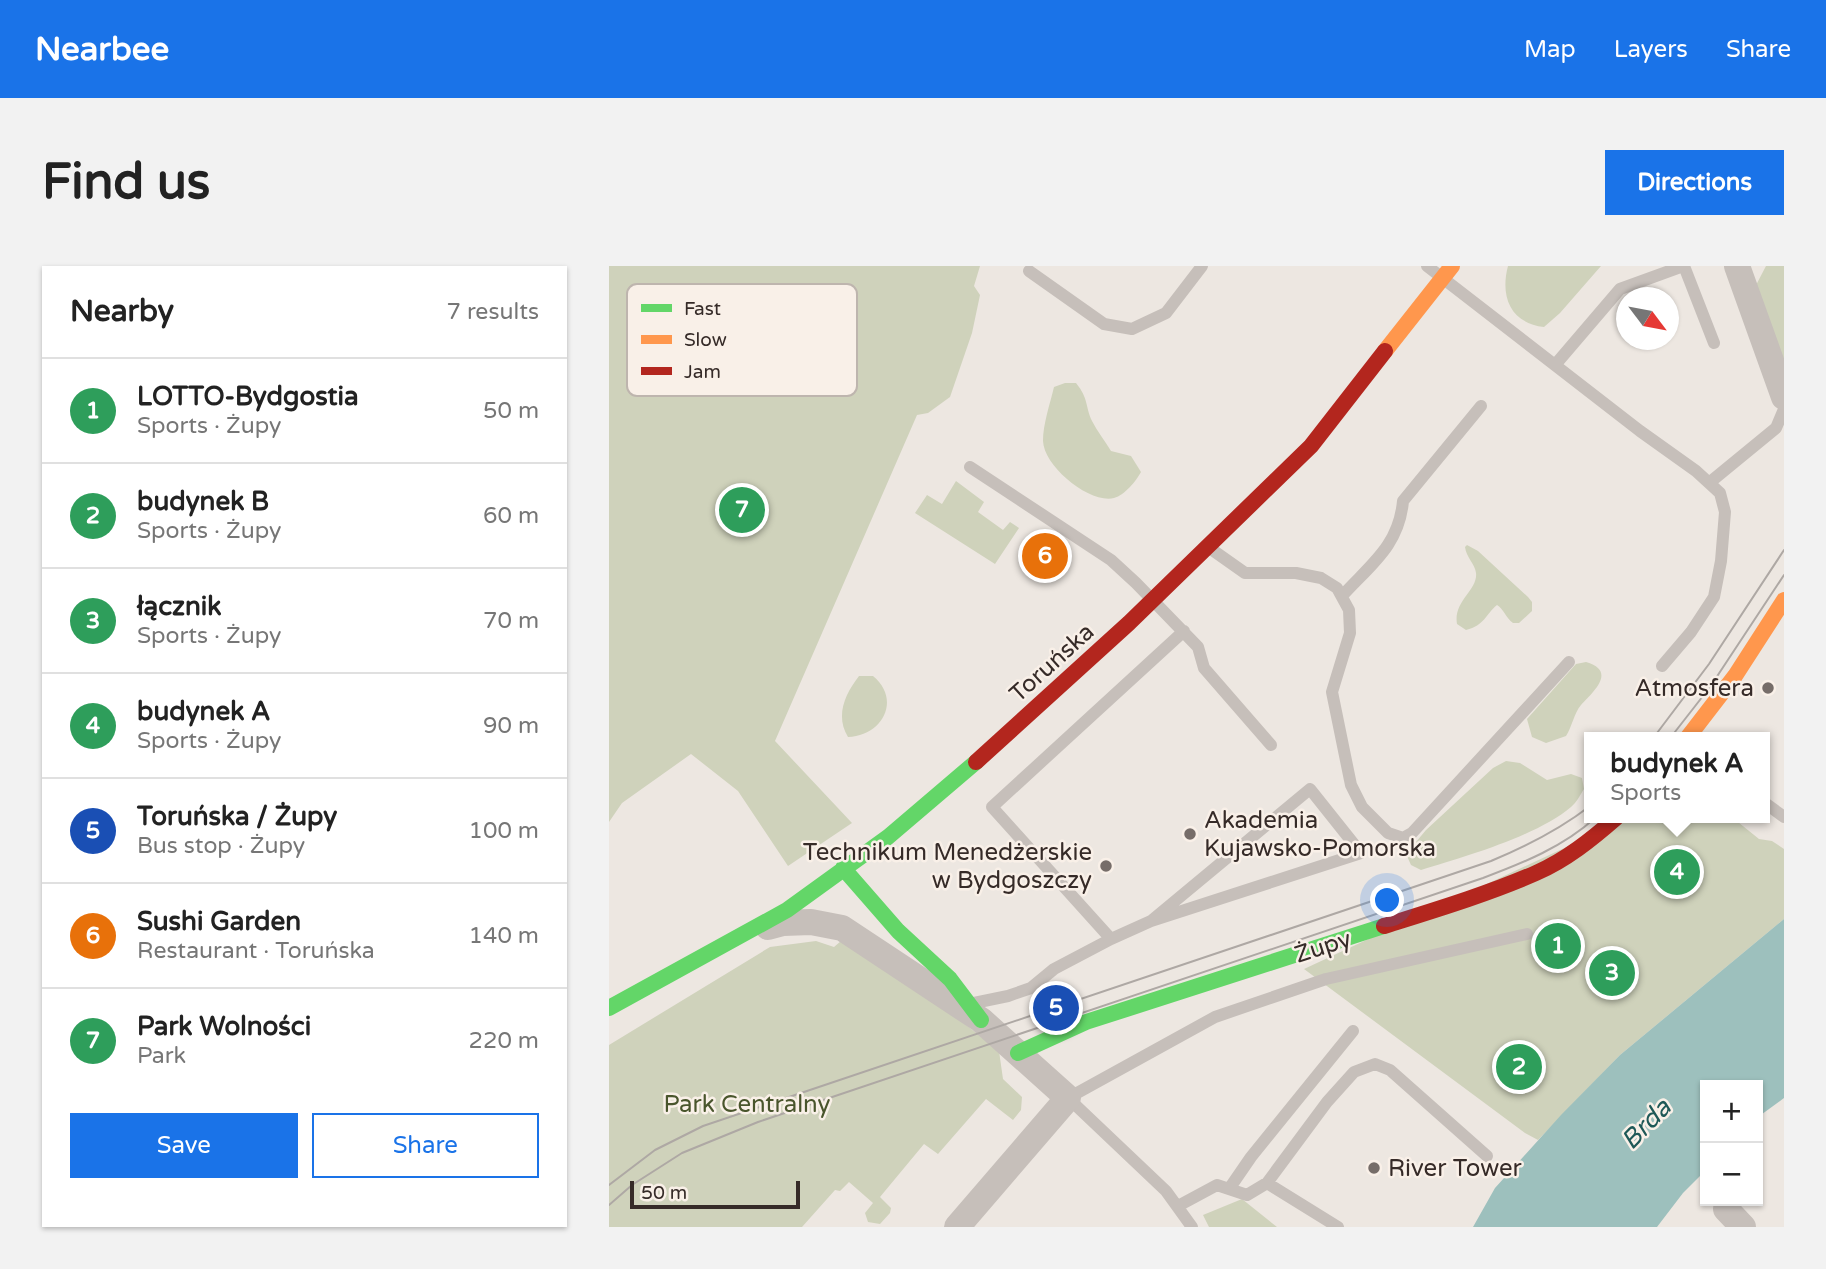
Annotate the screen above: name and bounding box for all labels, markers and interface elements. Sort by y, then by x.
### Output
text: Nearbee [35,30,169,69]
text: Map [1524,35,1576,64]
text: Layers [1614,35,1688,64]
text: Share [1726,35,1791,64]
button: Directions [1605,150,1784,215]
text: Find us [42,153,210,212]
legend [627,284,857,396]
north arrow [1616,287,1679,350]
text: Nearby [70,293,174,330]
text: 7 results [446,298,539,326]
text: Fast [684,298,721,320]
text: Slow [684,329,727,351]
text: Jam [684,361,721,383]
text: LOTTO-Bydgostia [137,381,359,412]
text: 1 [86,397,100,425]
text: 50 m [483,397,539,425]
text: Sports · Żupy [137,412,281,440]
pin: 7 [719,484,765,536]
text: budynek B [137,486,269,517]
text: 2 [86,502,100,530]
text: 60 m [483,502,539,530]
text: Sports · Żupy [137,517,281,545]
pin: 6 [1022,530,1068,582]
text: łącznik [137,591,221,622]
text: 3 [86,607,100,635]
text: 70 m [483,607,539,635]
street label: Toruńska [1004,617,1100,709]
text: Sports · Żupy [137,622,281,650]
place label: Atmosfera [1635,674,1754,703]
marker: Atmosfera [1760,680,1776,696]
text: budynek A [137,696,270,727]
text: 4 [86,712,100,740]
text: 90 m [483,712,539,740]
text: Sports · Żupy [137,727,281,755]
popup [1584,732,1770,823]
text: budynek A [1610,748,1744,779]
text: Sports [1610,779,1681,807]
text: Toruńska / Żupy [137,801,337,832]
place label: Akademia Kujawsko-Pomorska [1204,806,1436,863]
text: 5 [86,817,100,845]
text: 100 m [469,817,539,845]
marker: Akademia Kujawsko-Pomorska [1182,826,1198,842]
text: Bus stop · Żupy [137,832,305,860]
place label: Technikum Menedżerskie w Bydgoszczy [803,838,1092,895]
pin: 4 [1654,846,1700,898]
marker: Technikum Menedżerskie w Bydgoszczy [1098,858,1114,874]
your location [1370,883,1404,917]
text: Sushi Garden [137,906,301,937]
pin: 1 [1535,920,1581,972]
text: 6 [86,922,100,950]
text: 140 m [469,922,539,950]
street label: Żupy [1291,924,1355,970]
text: Restaurant · Toruńska [137,937,375,965]
pin: 3 [1589,947,1635,999]
pin: 5 [1033,982,1079,1034]
text: Park Wolności [137,1011,311,1042]
text: 7 [86,1027,100,1055]
text: 220 m [469,1027,539,1055]
pin: 2 [1496,1041,1542,1093]
text: Park [137,1042,186,1070]
map controls [1700,1080,1763,1206]
button: + [1700,1080,1763,1143]
park label: Park Centralny [664,1090,831,1119]
water label: Brda [1615,1091,1678,1156]
button: Save [70,1113,298,1178]
button: Share [312,1113,539,1178]
button: − [1700,1143,1763,1206]
place label: River Tower [1388,1154,1523,1183]
marker: River Tower [1366,1160,1382,1176]
scale bar [630,1178,800,1210]
text: 50 m [641,1182,687,1204]

